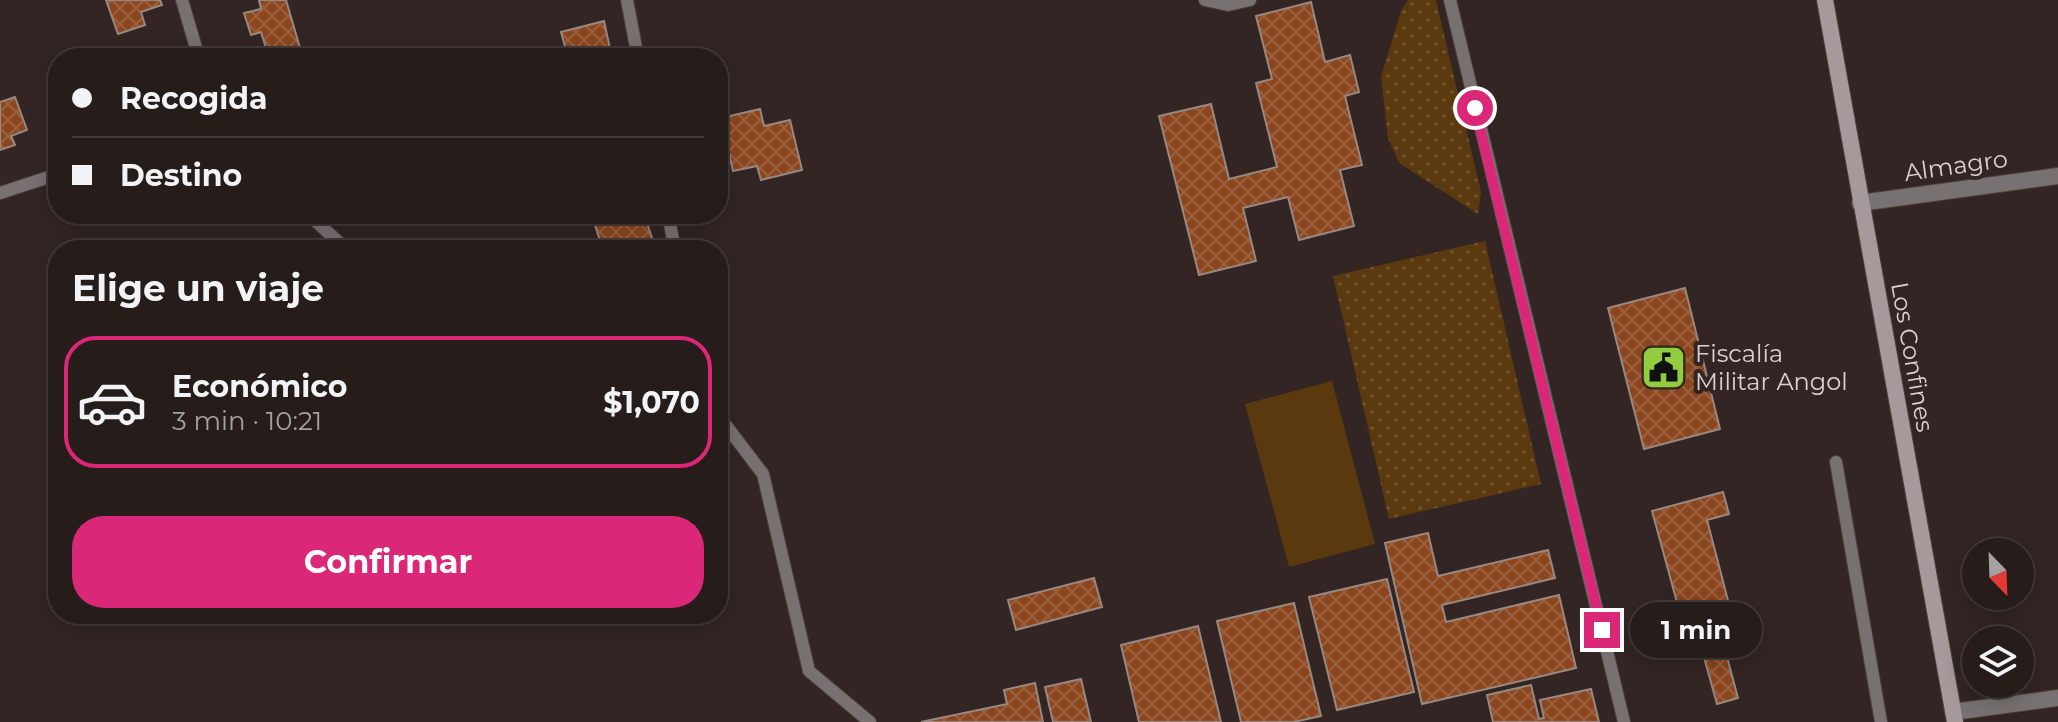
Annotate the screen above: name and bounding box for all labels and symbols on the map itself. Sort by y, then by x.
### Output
route start [1457,90,1493,126]
street label: Almagro [1902,144,2009,187]
street label: Los Confines [1885,280,1940,434]
place label: Fiscalía Militar Angol [1695,339,1848,396]
public building icon: Fiscalía Militar Angol [1640,344,1688,392]
north arrow [1962,538,2034,610]
callout: 1 min [1630,602,1762,658]
route end [1584,612,1620,648]

